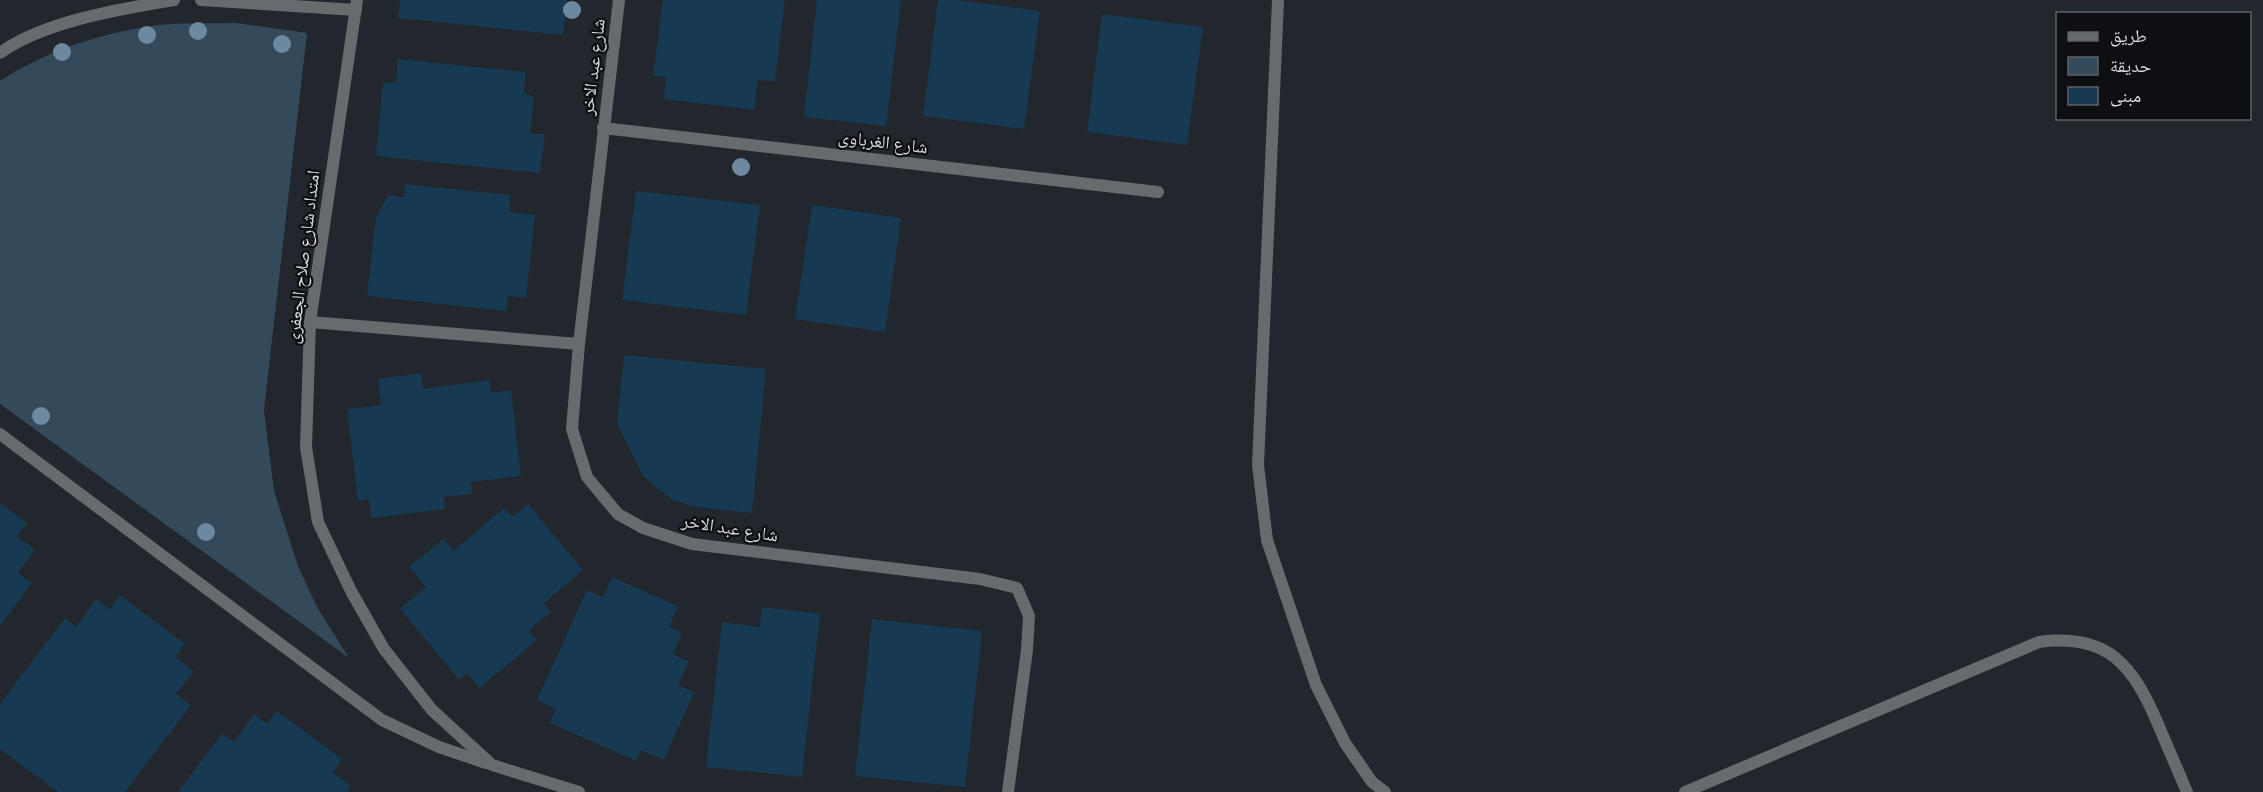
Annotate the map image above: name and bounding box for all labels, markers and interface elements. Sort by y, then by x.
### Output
legend [2056,12,2251,120]
street label: شارع عبد الاخر [576,17,610,118]
text: طريق [2110,25,2147,47]
text: حديقة [2110,55,2151,77]
text: مبنى [2110,85,2141,107]
street label: شارع الغرباوى [837,126,929,158]
street label: امتداد شارع صلاح الجعفرى [281,169,326,345]
street label: شارع عبد الاخر [679,509,780,546]

